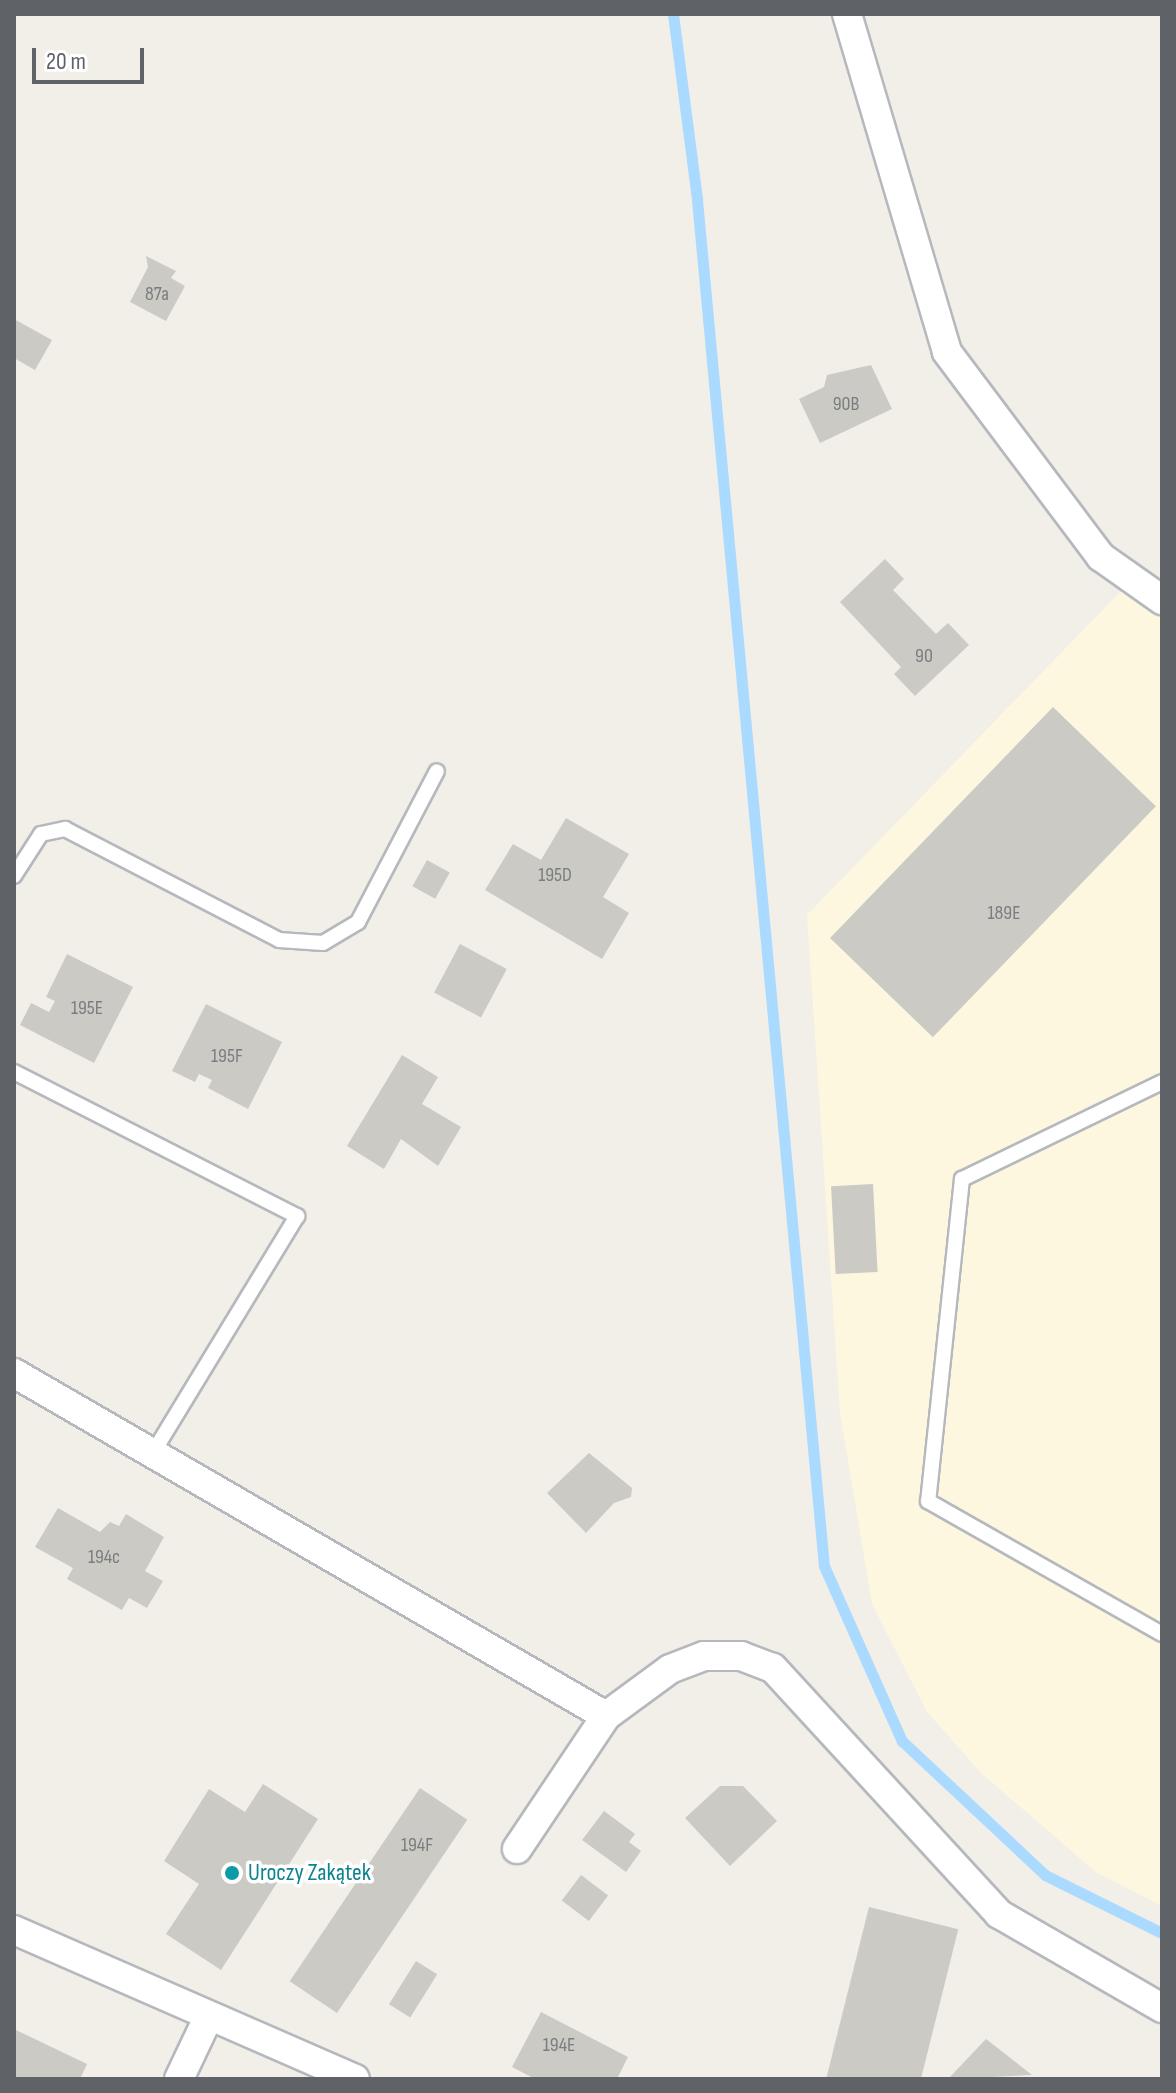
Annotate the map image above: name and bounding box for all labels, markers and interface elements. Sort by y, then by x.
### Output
scale bar [36,32,148,82]
text: 20 m [46,47,86,76]
house number: 87a [145,282,169,306]
house number: 90B [833,392,859,416]
house number: 90 [915,644,933,668]
house number: 195D [538,863,572,887]
house number: 189E [988,901,1020,925]
house number: 195E [71,996,103,1020]
house number: 195F [211,1044,243,1068]
house number: 194c [88,1545,120,1569]
house number: 194F [401,1833,433,1857]
place label: Uroczy Zakątek [248,1859,371,1887]
marker: Uroczy Zakątek [223,1864,241,1882]
house number: 194E [543,2033,575,2057]

